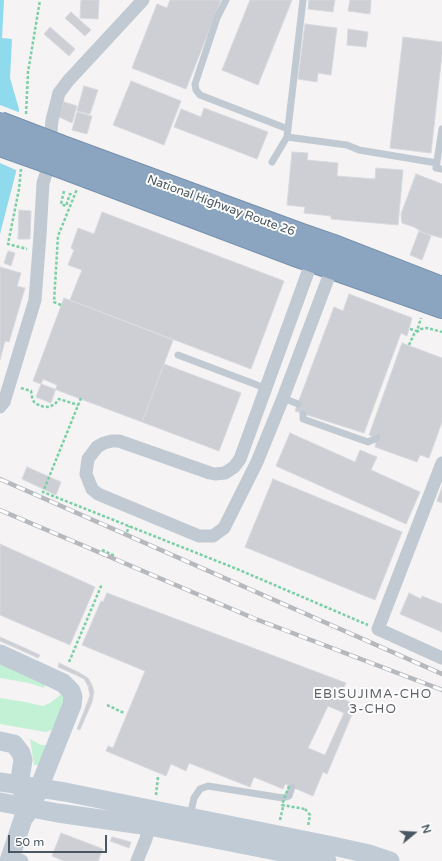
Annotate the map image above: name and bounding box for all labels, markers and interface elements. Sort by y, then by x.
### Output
street label: National Highway Route 26 [145,173,297,239]
district label: EBISUJIMA-CHO 3-CHO [314,687,432,718]
north arrow [394,813,434,853]
text: N [418,823,433,835]
scale bar [10,827,109,853]
text: 50 m [15,835,44,849]

